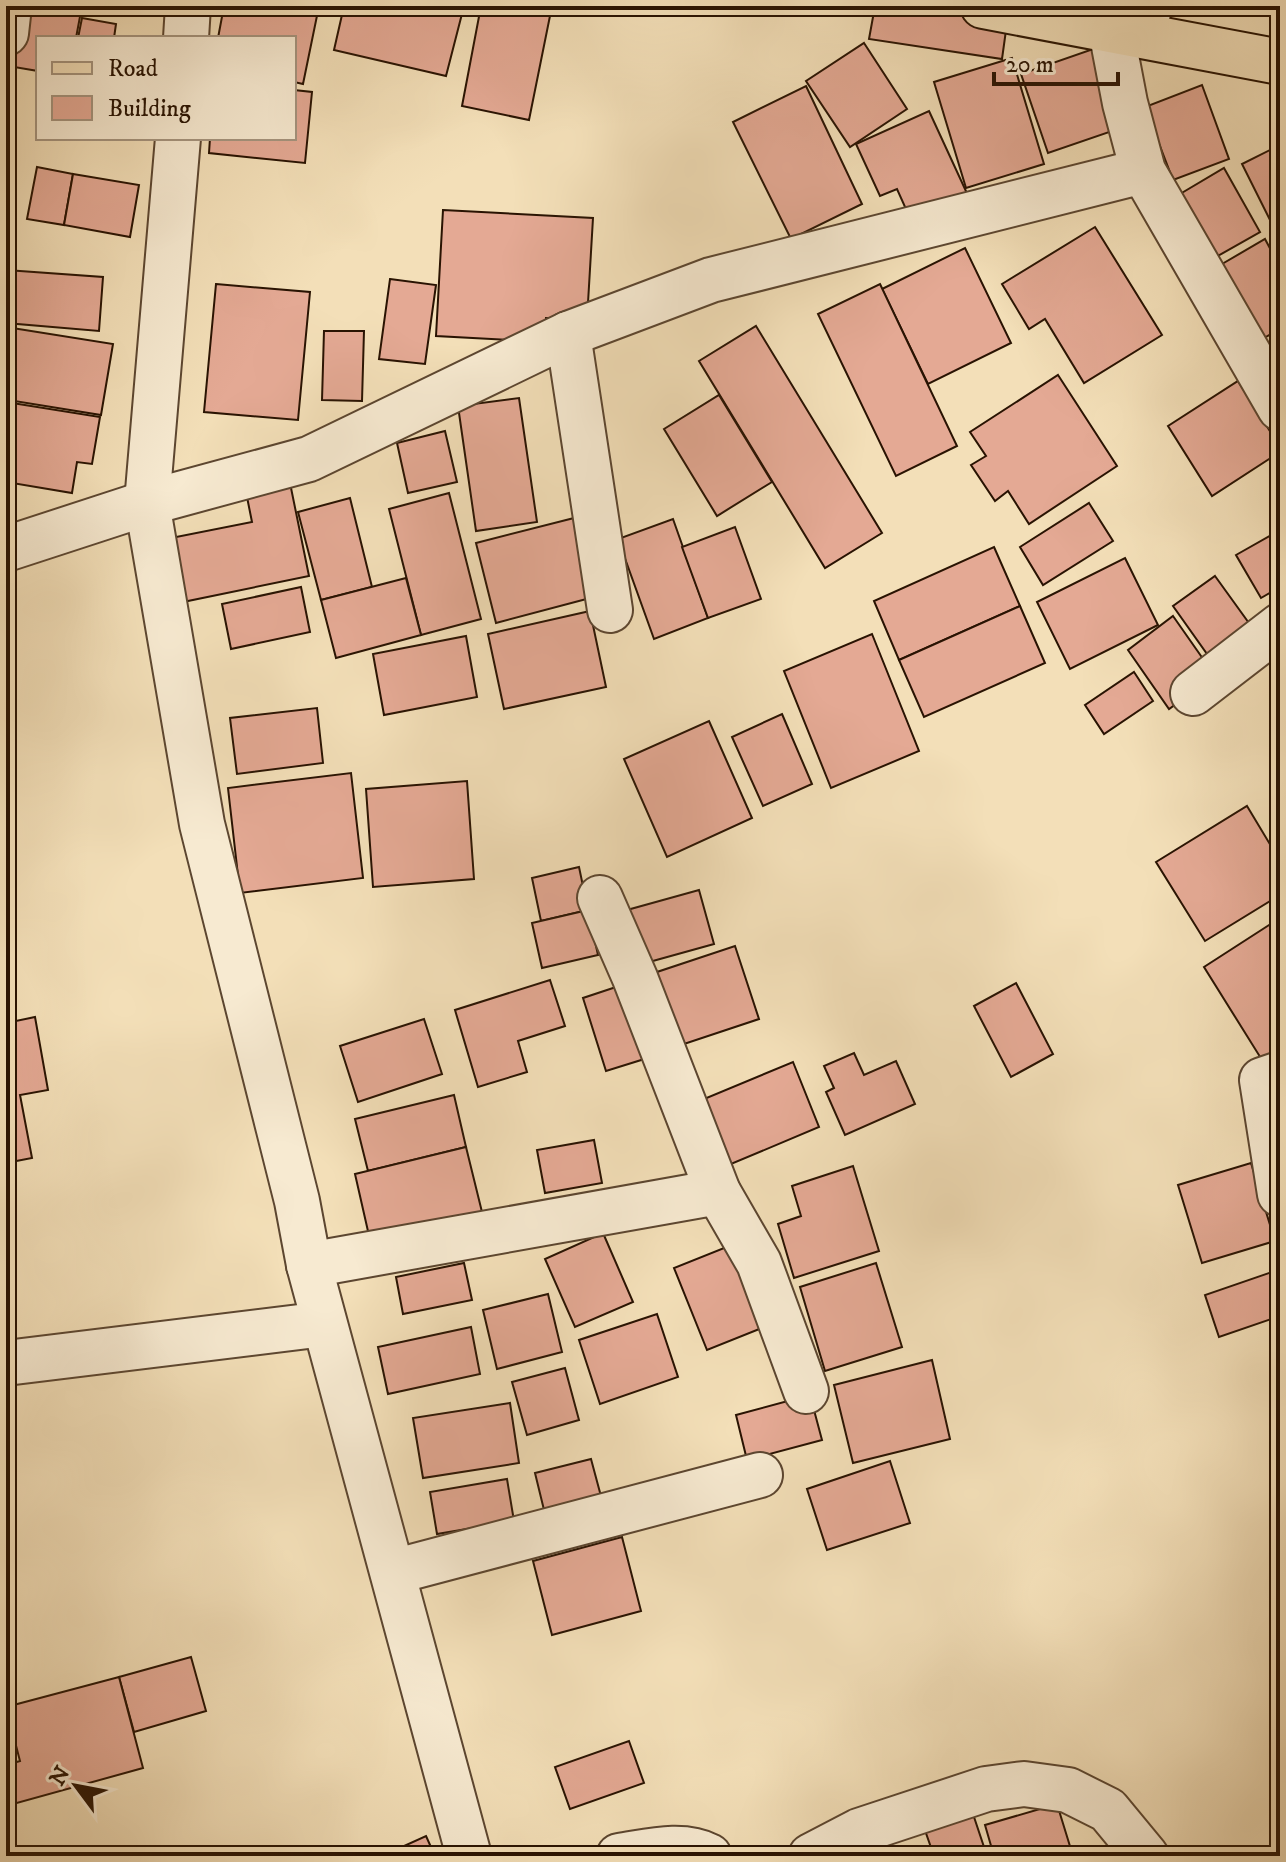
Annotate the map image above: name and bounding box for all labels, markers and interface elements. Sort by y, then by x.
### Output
legend [36,36,296,140]
scale bar [994,36,1118,86]
text: 20 m [1006,50,1054,80]
text: Road [108,54,158,84]
text: Building [108,94,191,124]
north arrow [36,1746,116,1826]
text: N [44,1761,77,1791]

